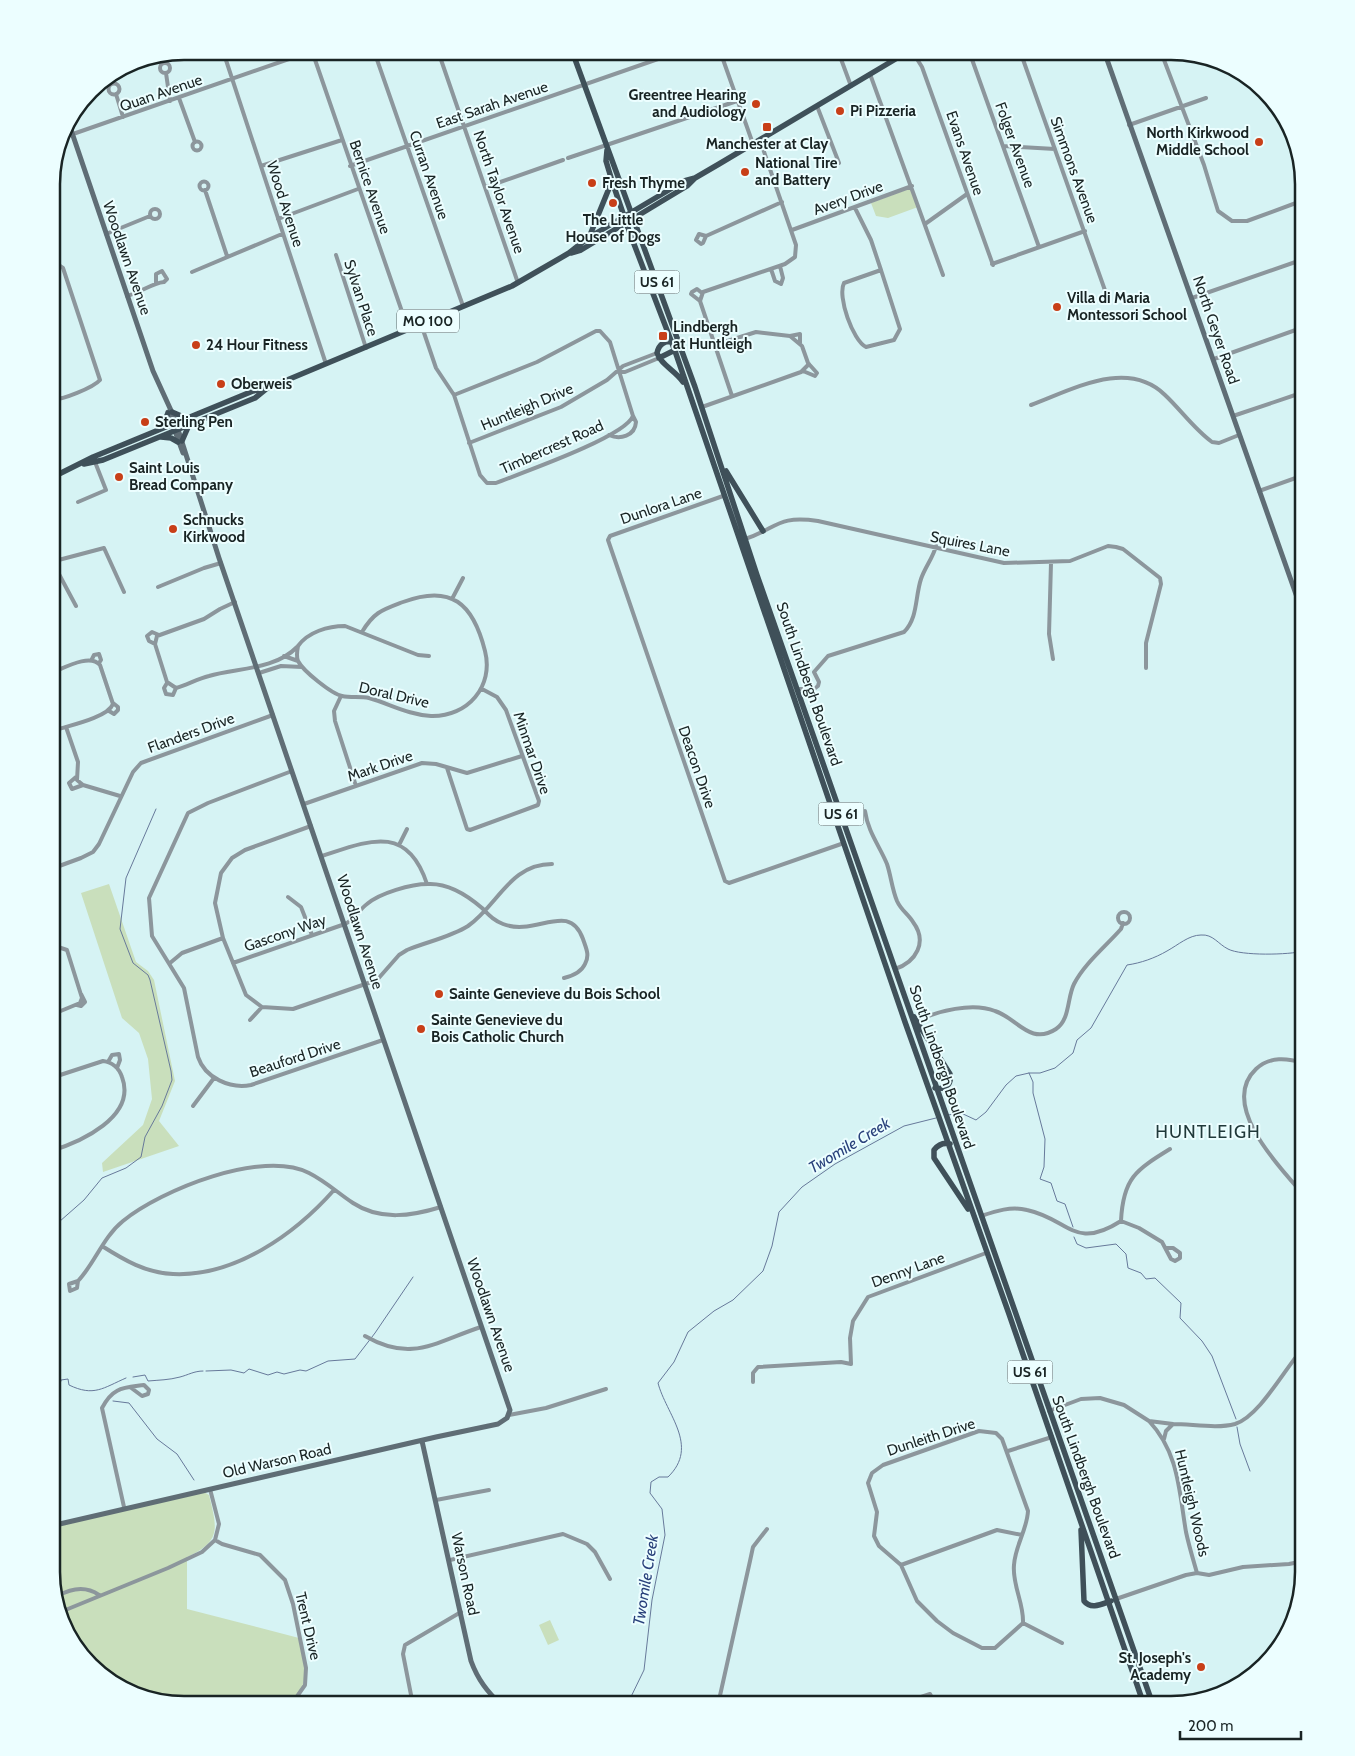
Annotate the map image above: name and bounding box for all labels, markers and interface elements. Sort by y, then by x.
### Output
street label: Quan Avenue [117,70,205,115]
street label: East Sarah Avenue [434,77,551,133]
place label: Greentree Hearing and Audiology [629,86,747,121]
marker: Greentree Hearing and Audiology [750,98,762,110]
street label: Folger Avenue [991,100,1039,191]
place label: Pi Pizzeria [850,102,917,120]
marker: Pi Pizzeria [834,105,846,117]
street label: Evans Avenue [942,108,988,198]
street label: Simmons Avenue [1046,114,1102,226]
marker: Manchester at Clay [761,121,773,133]
place label: North Kirkwood Middle School [1146,124,1249,159]
street label: Curran Avenue [405,128,453,222]
street label: North Taylor Avenue [470,128,529,256]
place label: Manchester at Clay [706,135,829,153]
marker: North Kirkwood Middle School [1253,136,1265,148]
street label: Bernice Avenue [345,138,395,237]
place label: National Tire and Battery [755,154,838,189]
street label: Wood Avenue [263,159,307,250]
marker: National Tire and Battery [739,166,751,178]
place label: Fresh Thyme [602,174,685,192]
marker: Fresh Thyme [586,177,598,189]
street label: Avery Drive [811,177,886,219]
marker: The Little House of Dogs [607,197,619,209]
street label: Woodlawn Avenue [99,199,155,318]
place label: The Little House of Dogs [565,211,661,246]
street label: Sylvan Place [340,257,382,339]
road number: US 61 [634,270,680,294]
street label: North Geyer Road [1189,274,1243,386]
place label: Villa di Maria Montessori School [1067,289,1187,324]
marker: Villa di Maria Montessori School [1051,301,1063,313]
road number: MO 100 [397,310,459,332]
place label: Lindbergh at Huntleigh [673,318,752,353]
marker: Lindbergh at Huntleigh [657,330,669,342]
place label: 24 Hour Fitness [206,336,308,354]
marker: 24 Hour Fitness [190,339,202,351]
place label: Oberweis [231,375,292,393]
marker: Oberweis [215,378,227,390]
street label: Huntleigh Drive [478,379,576,435]
place label: Sterling Pen [155,413,233,431]
marker: Sterling Pen [139,416,151,428]
street label: Timbercrest Road [498,416,606,478]
place label: Saint Louis Bread Company [129,459,234,494]
marker: Saint Louis Bread Company [113,471,125,483]
street label: Dunlora Lane [618,484,704,528]
place label: Schnucks Kirkwood [183,511,245,546]
marker: Schnucks Kirkwood [167,523,179,535]
street label: Squires Lane [929,527,1012,561]
street label: South Lindbergh Boulevard [772,600,846,768]
street label: Doral Drive [357,678,431,712]
street label: Flanders Drive [145,709,237,757]
street label: Minmar Drive [510,710,555,797]
street label: Deacon Drive [674,723,720,811]
street label: Mark Drive [345,746,415,786]
road number: US 61 [818,802,864,826]
street label: Woodlawn Avenue [333,873,387,992]
street label: Gascony Way [242,910,329,955]
street label: South Lindbergh Boulevard [905,983,979,1151]
place label: Sainte Genevieve du Bois School [449,985,660,1003]
marker: Sainte Genevieve du Bois School [433,988,445,1000]
place label: Sainte Genevieve du Bois Catholic Church [431,1011,564,1046]
marker: Sainte Genevieve du Bois Catholic Church [415,1023,427,1035]
street label: Beauford Drive [247,1035,343,1081]
water label: Twomile Creek [805,1113,895,1177]
district label: HUNTLEIGH [1155,1121,1261,1143]
street label: Denny Lane [869,1248,947,1292]
street label: Woodlawn Avenue [463,1256,519,1375]
road number: US 61 [1008,1360,1052,1384]
street label: South Lindbergh Boulevard [1048,1393,1124,1561]
street label: Dunleith Drive [885,1414,978,1460]
street label: Old Warson Road [221,1440,333,1482]
street label: Huntleigh Woods [1171,1448,1213,1558]
street label: Warson Road [447,1531,483,1617]
water label: Twomile Creek [629,1532,662,1627]
street label: Trent Drive [291,1590,325,1662]
place label: St. Joseph's Academy [1118,1649,1192,1684]
marker: St. Joseph's Academy [1195,1661,1207,1673]
scale bar [1180,1708,1301,1740]
text: 200 m [1188,1717,1233,1735]

